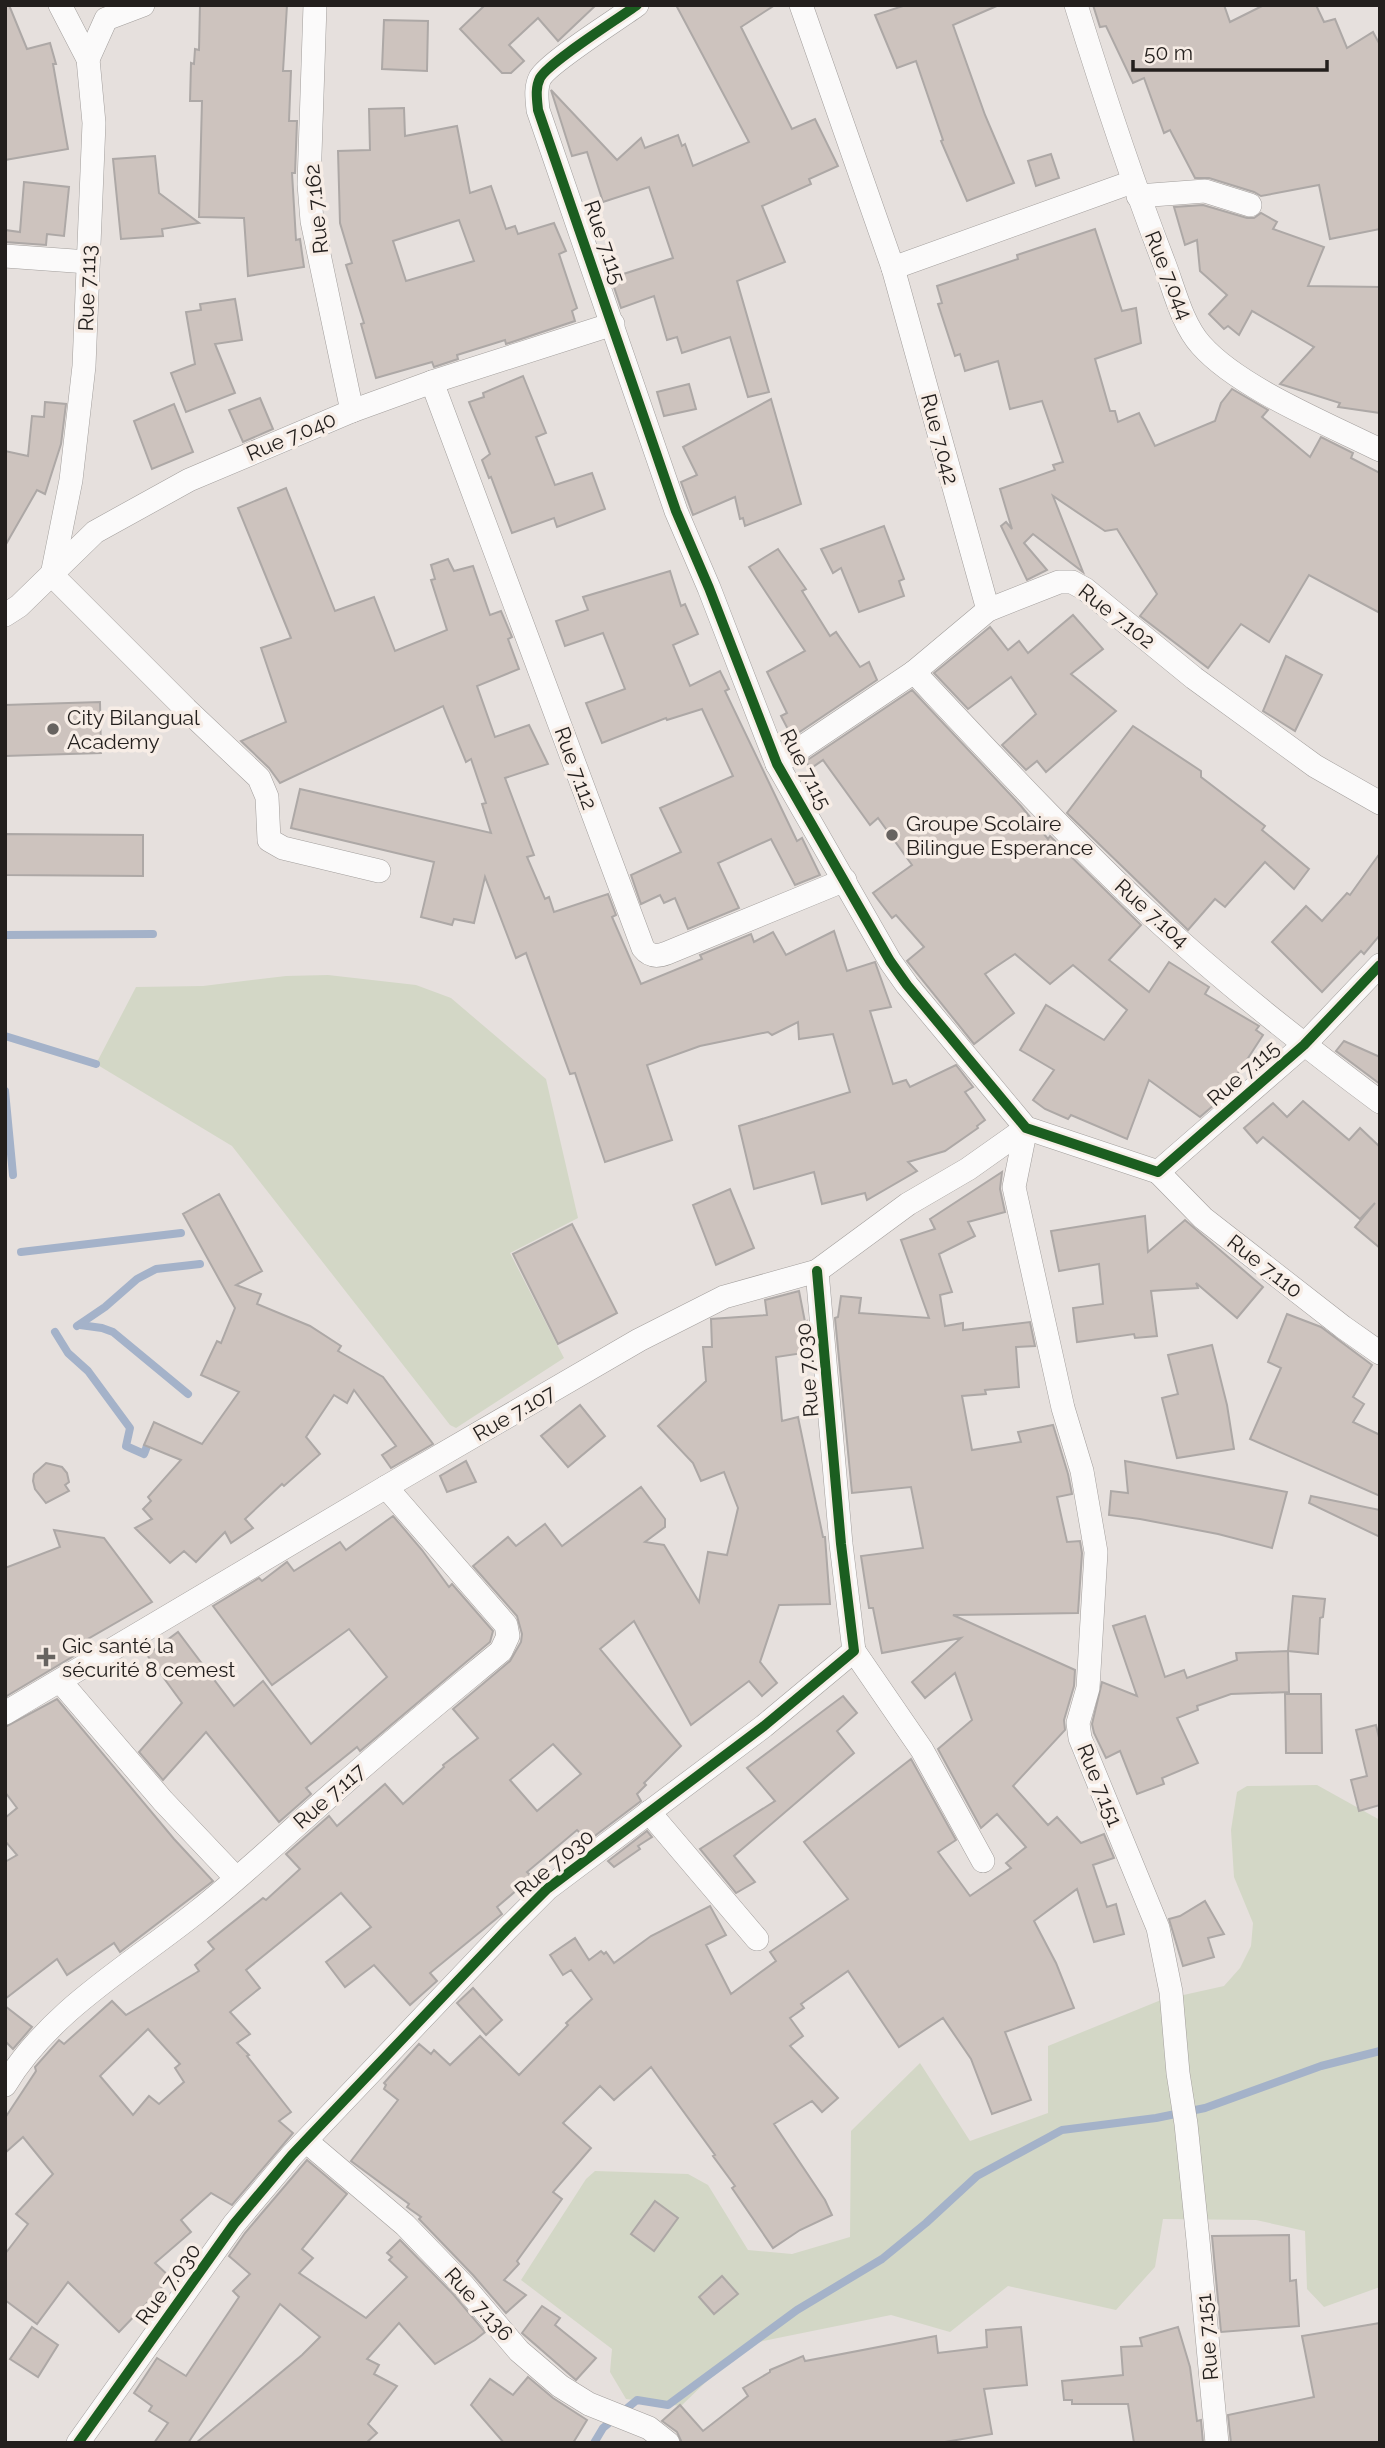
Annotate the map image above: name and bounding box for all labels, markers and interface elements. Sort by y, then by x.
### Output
scale bar [1133,28,1327,72]
text: 50 m [1144,40,1193,65]
street label: Rue 7.162 [299,163,333,255]
street label: Rue 7.115 [579,197,631,287]
street label: Rue 7.044 [1140,227,1198,323]
street label: Rue 7.113 [73,244,101,332]
street label: Rue 7.042 [916,391,964,487]
street label: Rue 7.040 [243,406,339,466]
street label: Rue 7.102 [1074,578,1160,654]
place label: City Bilangual Academy [67,705,200,754]
marker: City Bilangual Academy [45,721,61,737]
street label: Rue 7.112 [549,723,603,813]
street label: Rue 7.115 [775,725,837,813]
place label: Groupe Scolaire Bilingue Esperance [906,811,1093,860]
marker: Groupe Scolaire Bilingue Esperance [884,827,900,843]
street label: Rue 7.104 [1110,873,1194,953]
street label: Rue 7.115 [1202,1035,1284,1111]
street label: Rue 7.110 [1222,1229,1308,1303]
street label: Rue 7.030 [790,1322,824,1418]
street label: Rue 7.107 [469,1379,560,1446]
place label: Gic santé la sécurité 8 cemest [62,1633,235,1682]
marker: Gic santé la sécurité 8 cemest [36,1647,56,1667]
street label: Rue 7.151 [1072,1740,1128,1830]
street label: Rue 7.117 [288,1758,370,1834]
street label: Rue 7.030 [509,1824,599,1902]
street label: Rue 7.030 [130,2238,206,2330]
street label: Rue 7.136 [439,2262,519,2346]
street label: Rue 7.151 [1191,2293,1223,2381]

